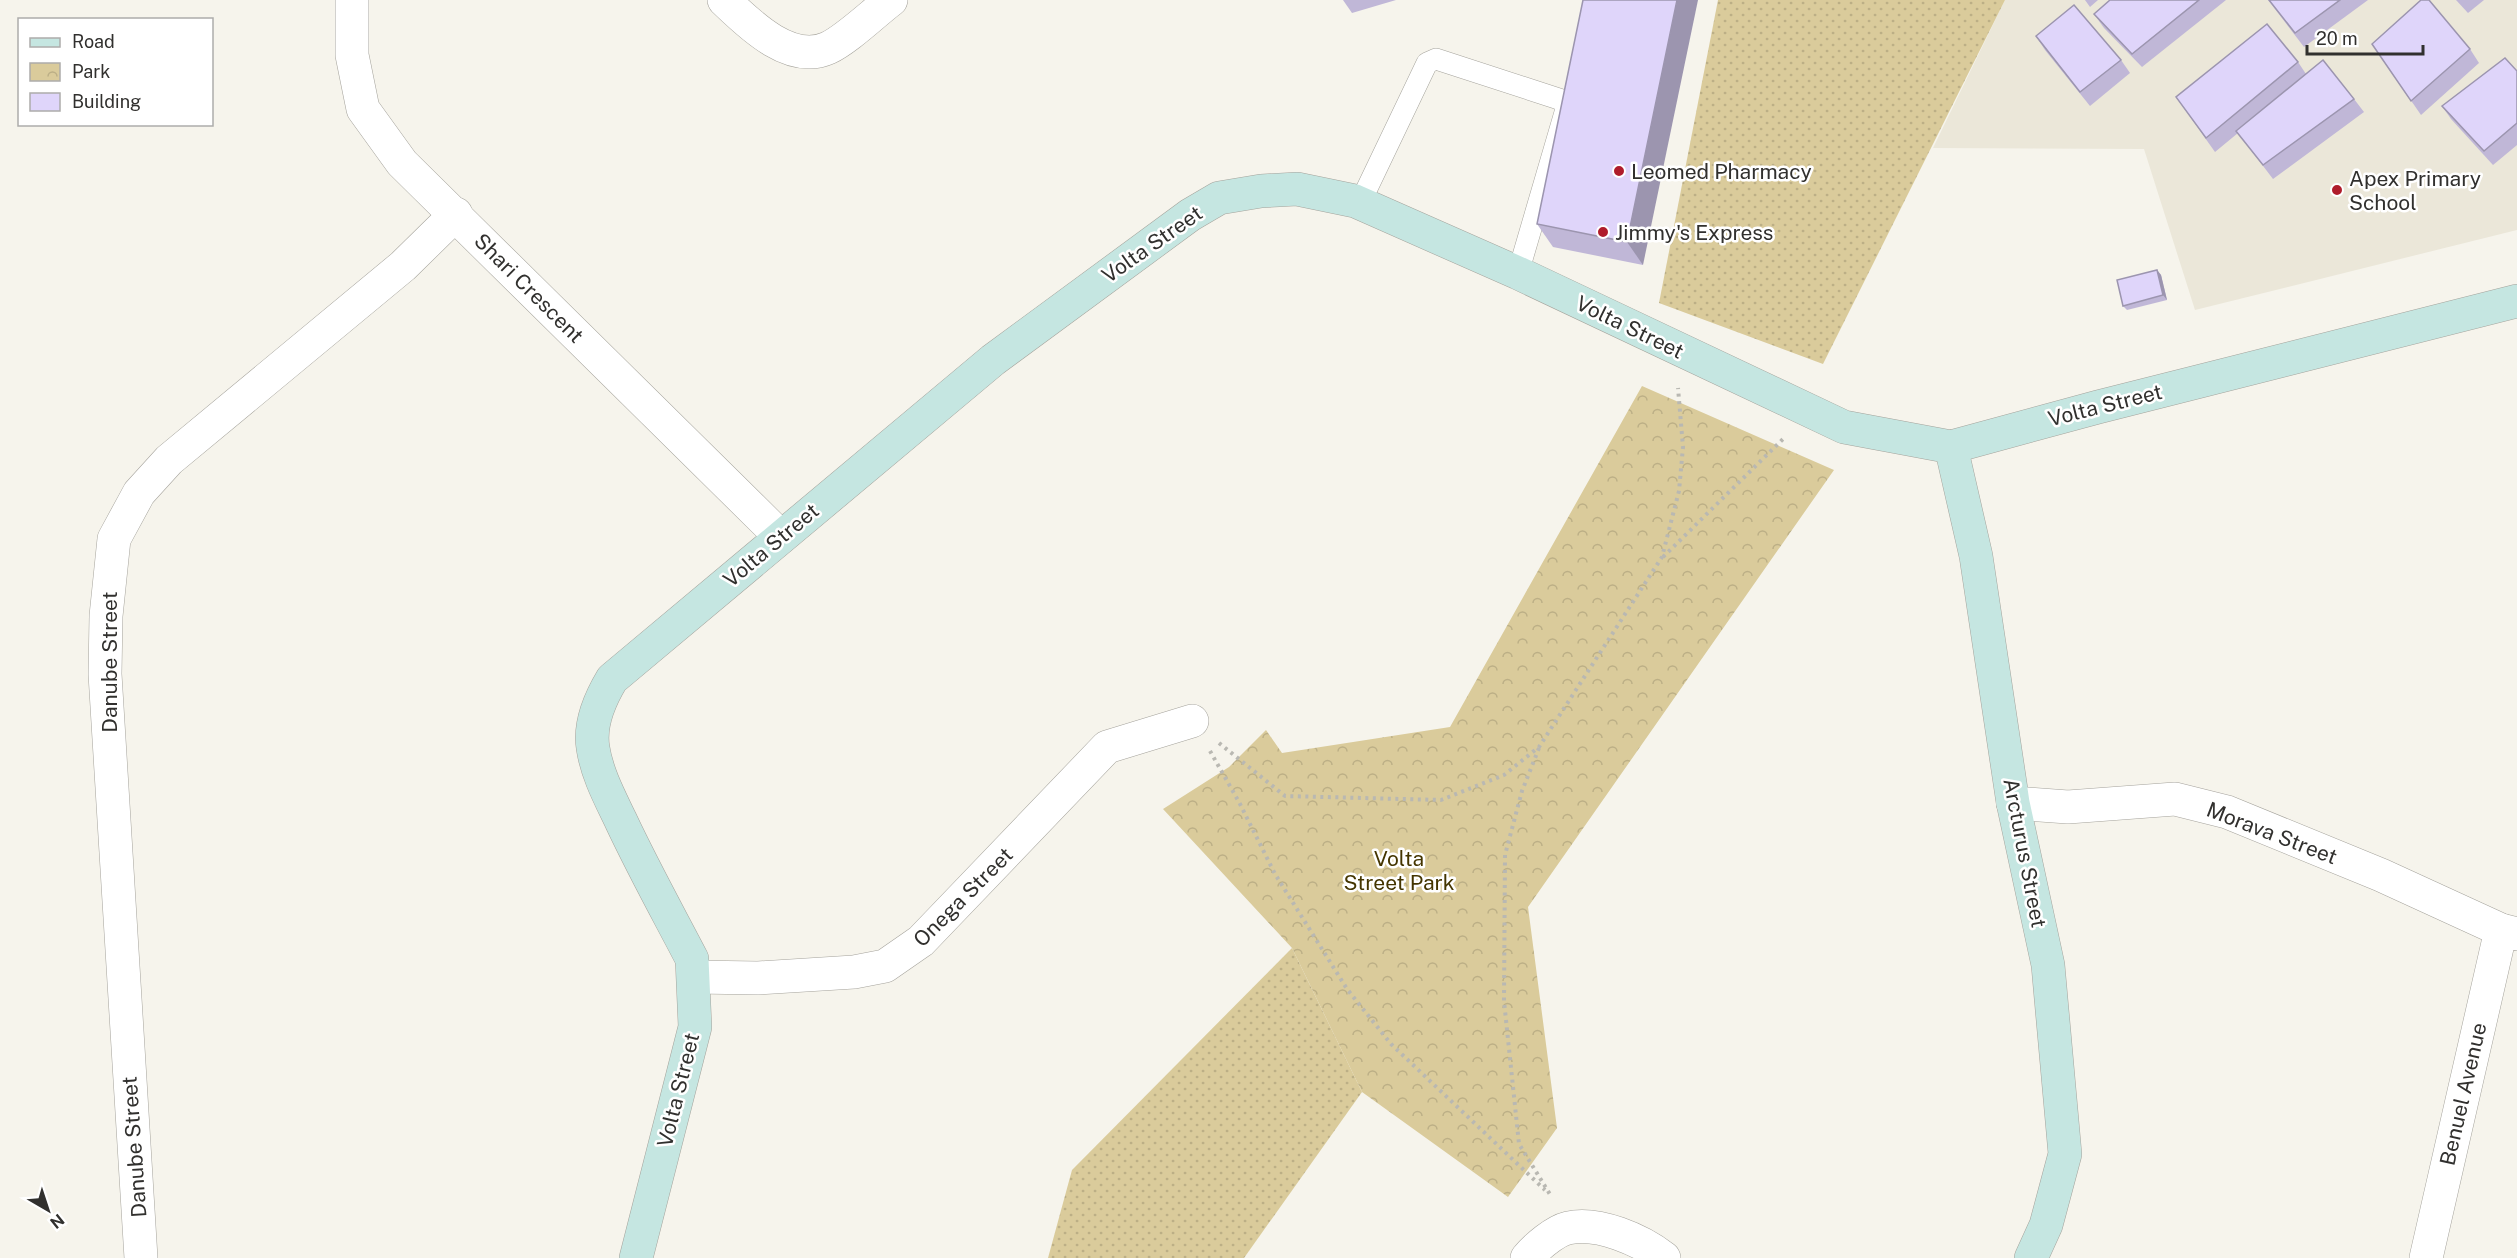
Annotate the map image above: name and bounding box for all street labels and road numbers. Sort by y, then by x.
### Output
street label: Volta Street [1097,200,1207,288]
street label: Shari Crescent [469,228,589,348]
street label: Volta Street [1572,290,1688,364]
street label: Volta Street [2045,379,2165,431]
street label: Volta Street [718,498,824,592]
street label: Danube Street [97,591,122,733]
street label: Arcturus Street [1998,776,2052,930]
street label: Morava Street [2203,797,2341,869]
street label: Onega Street [908,842,1018,952]
street label: Benuel Avenue [2434,1020,2492,1168]
street label: Volta Street [652,1030,704,1150]
street label: Danube Street [117,1076,151,1218]

